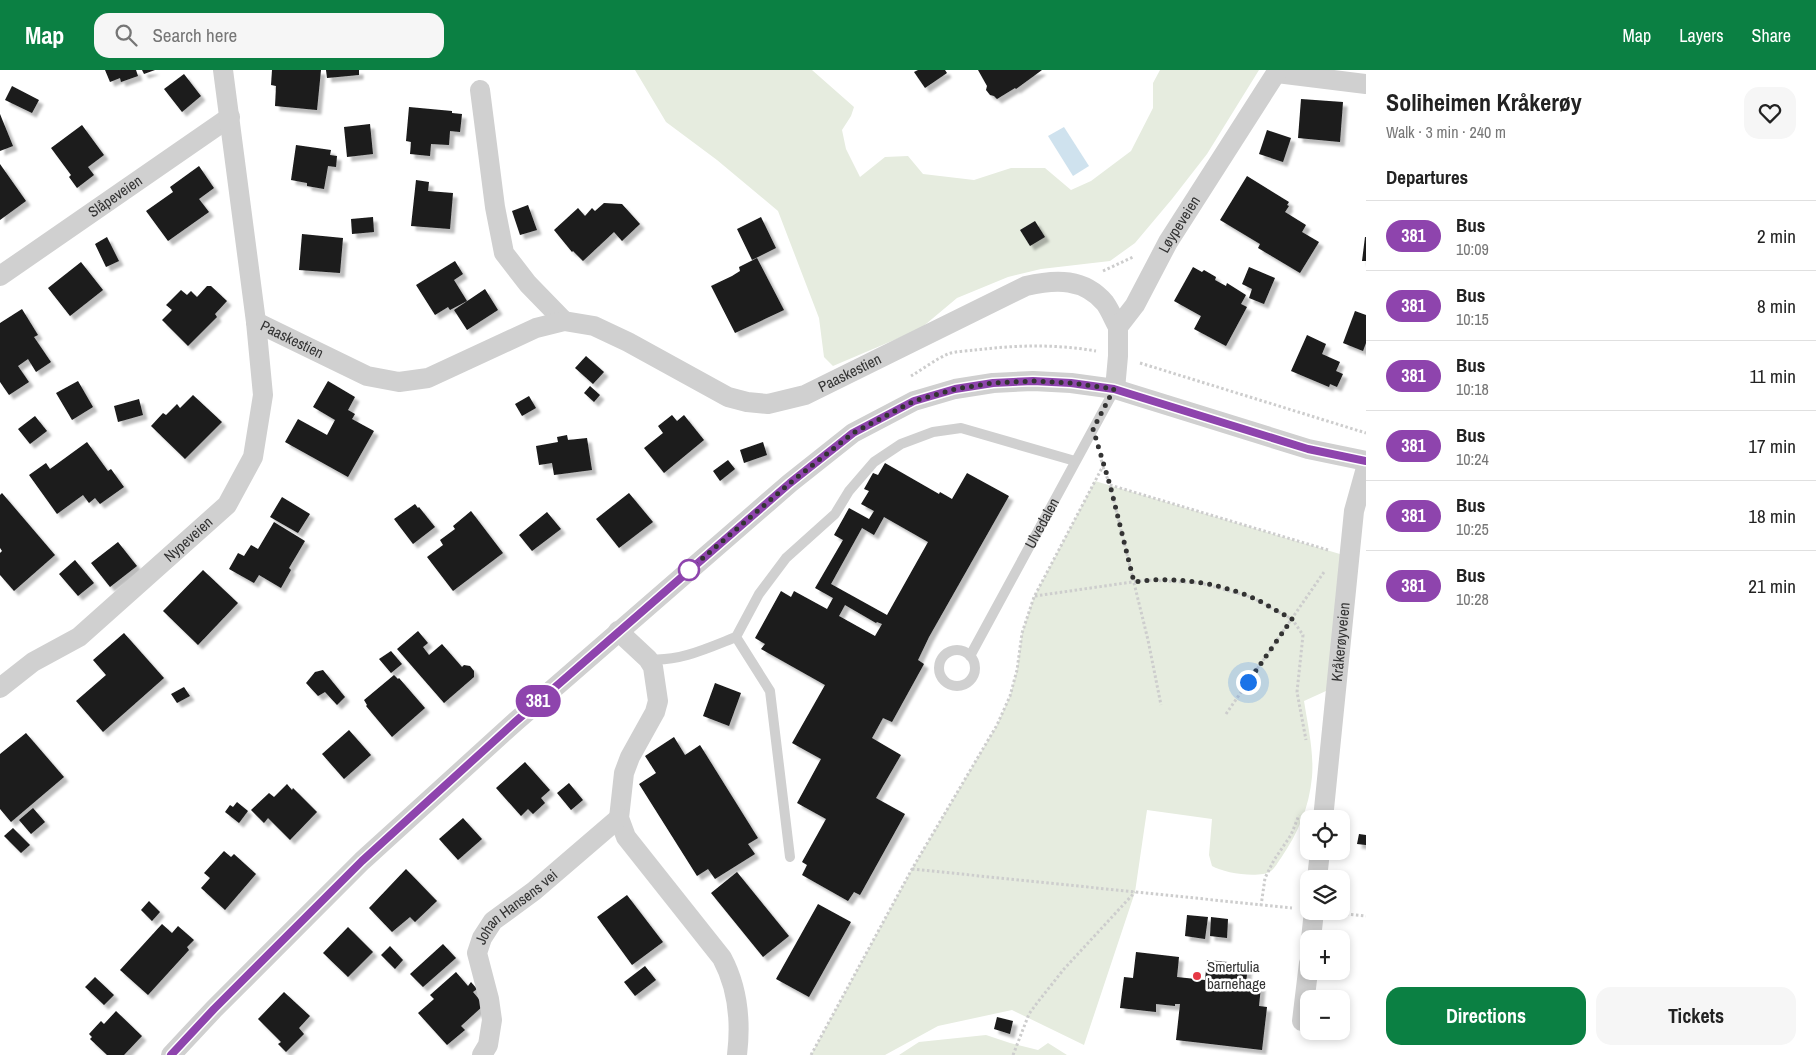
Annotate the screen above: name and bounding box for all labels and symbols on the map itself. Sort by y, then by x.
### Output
street label: Slåpeveien [84,170,146,222]
street label: Løypeveien [1153,192,1205,256]
street label: Paaskestien [257,315,327,363]
street label: Paaskestien [815,348,885,397]
street label: Ulvedalen [1019,494,1064,552]
street label: Nypeveien [159,512,217,566]
unlabelled marker [678,559,700,581]
street label: Kråkerøyveien [1326,601,1355,682]
your location [1236,670,1261,695]
line badge: 381 [509,685,567,717]
street label: Johan Hansens vei [470,864,562,947]
place label: Smertulia barnehage [1207,956,1266,994]
marker: Smertulia barnehage [1191,970,1203,982]

